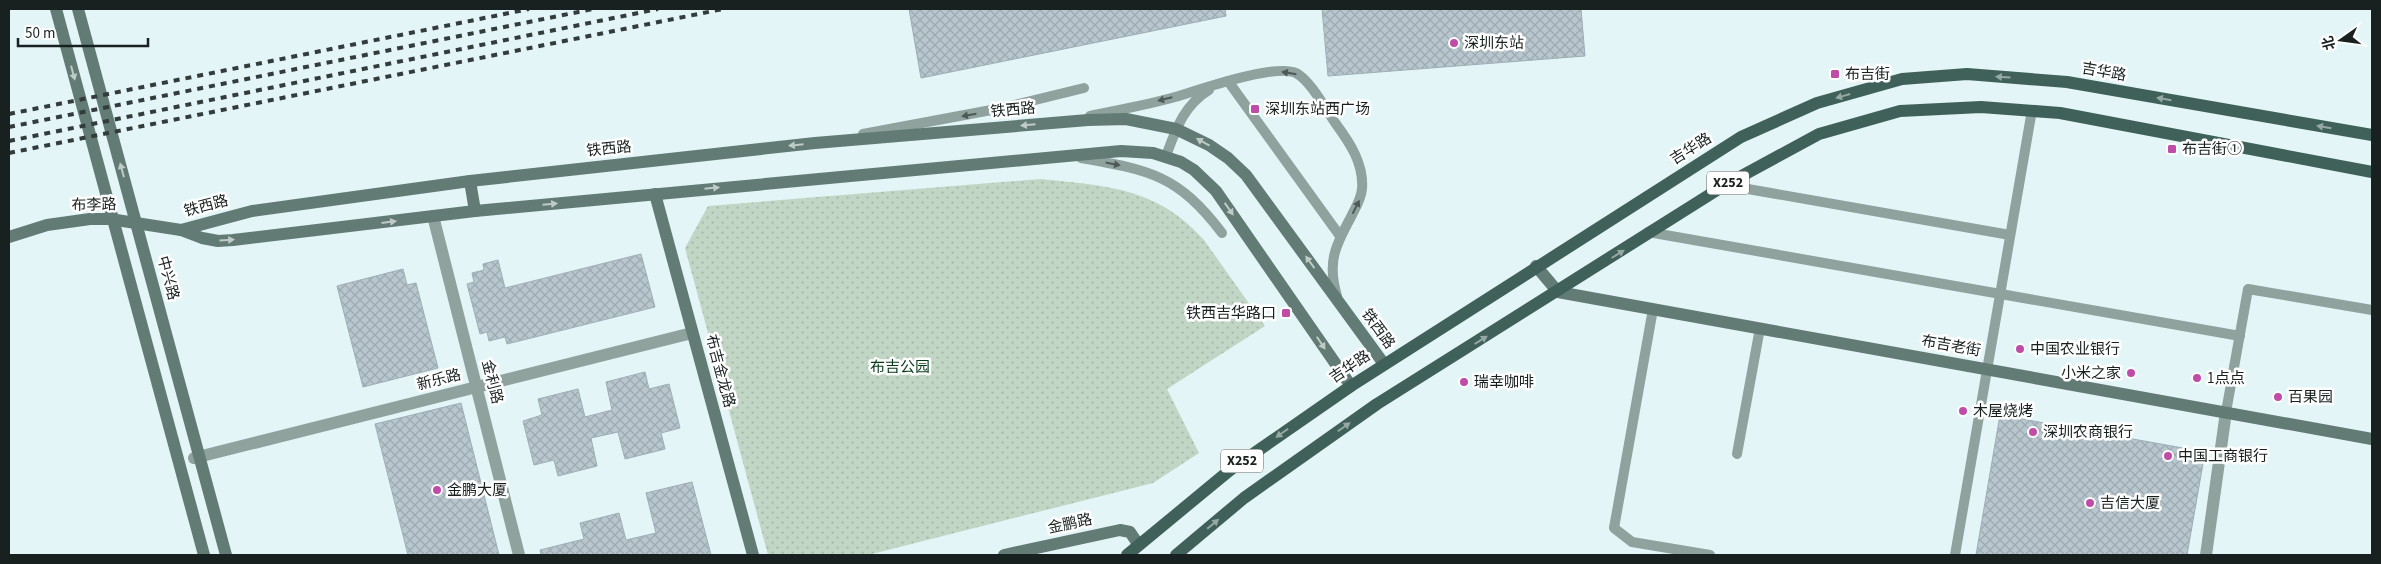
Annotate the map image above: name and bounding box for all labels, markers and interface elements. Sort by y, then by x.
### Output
scale bar [18,15,148,47]
north arrow [2316,15,2366,65]
text: 50 m [25,23,55,44]
place label: 深圳东站 [1464,33,1524,54]
text: 北 [2318,34,2341,52]
marker: 深圳东站 [1448,37,1460,49]
street label: 吉华路 [2080,58,2128,86]
place label: 布吉街 [1845,64,1890,85]
one-way arrow [69,65,77,80]
one-way arrow [1281,68,1297,76]
marker: 布吉街 [1829,68,1841,80]
one-way arrow [1995,72,2011,80]
one-way arrow [1836,92,1851,100]
one-way arrow [2156,94,2172,102]
one-way arrow [1157,95,1172,103]
street label: 铁西路 [990,98,1036,122]
place label: 深圳东站西广场 [1265,99,1370,120]
marker: 深圳东站西广场 [1249,103,1261,115]
one-way arrow [960,111,976,119]
one-way arrow [1019,121,1035,129]
one-way arrow [2316,122,2332,130]
street label: 吉华路 [1666,128,1716,170]
street label: 铁西路 [586,136,632,162]
one-way arrow [1196,138,1211,146]
place label: 布吉街① [2182,139,2242,160]
one-way arrow [788,141,804,149]
marker: 布吉街① [2166,143,2178,155]
one-way arrow [1105,160,1121,168]
one-way arrow [117,163,125,178]
road number: X252 [1707,172,1749,194]
one-way arrow [704,184,720,192]
street label: 铁西路 [182,190,230,222]
street label: 布李路 [71,194,117,216]
one-way arrow [1352,199,1360,214]
one-way arrow [543,200,559,208]
one-way arrow [1224,202,1234,215]
one-way arrow [381,218,397,226]
one-way arrow [220,236,236,244]
one-way arrow [1612,249,1625,258]
street label: 中兴路 [152,254,184,302]
one-way arrow [1305,255,1315,269]
place label: 铁西吉华路口 [1186,303,1276,324]
street label: 铁西路 [1356,305,1400,353]
marker: 铁西吉华路口 [1280,307,1292,319]
street label: 布吉老街 [1920,330,1982,362]
street label: 布吉金龙路 [700,332,740,410]
one-way arrow [1474,335,1487,344]
one-way arrow [1316,336,1326,349]
place label: 中国农业银行 [2030,339,2120,360]
marker: 中国农业银行 [2014,343,2026,355]
street label: 吉华路 [1325,346,1375,388]
park label: 布吉公园 [870,357,930,378]
street label: 金利路 [476,358,508,406]
place label: 小米之家 [2061,363,2121,384]
street label: 新乐路 [415,364,463,396]
marker: 小米之家 [2125,367,2137,379]
place label: 1点点 [2207,368,2244,389]
place label: 瑞幸咖啡 [1474,372,1534,393]
marker: 1点点 [2191,372,2203,384]
marker: 瑞幸咖啡 [1458,376,1470,388]
place label: 百果园 [2288,387,2333,408]
marker: 百果园 [2272,391,2284,403]
place label: 木屋烧烤 [1973,401,2033,422]
marker: 木屋烧烤 [1957,405,1969,417]
one-way arrow [1337,422,1350,433]
place label: 深圳农商银行 [2043,422,2133,443]
marker: 深圳农商银行 [2027,426,2039,438]
one-way arrow [1275,428,1289,438]
place label: 中国工商银行 [2178,446,2268,467]
road number: X252 [1221,450,1263,472]
marker: 中国工商银行 [2162,450,2174,462]
place label: 金鹏大厦 [447,480,507,501]
marker: 金鹏大厦 [431,484,443,496]
place label: 吉信大厦 [2100,493,2160,514]
marker: 吉信大厦 [2084,497,2096,509]
street label: 金鹏路 [1046,509,1094,539]
one-way arrow [1207,519,1219,530]

